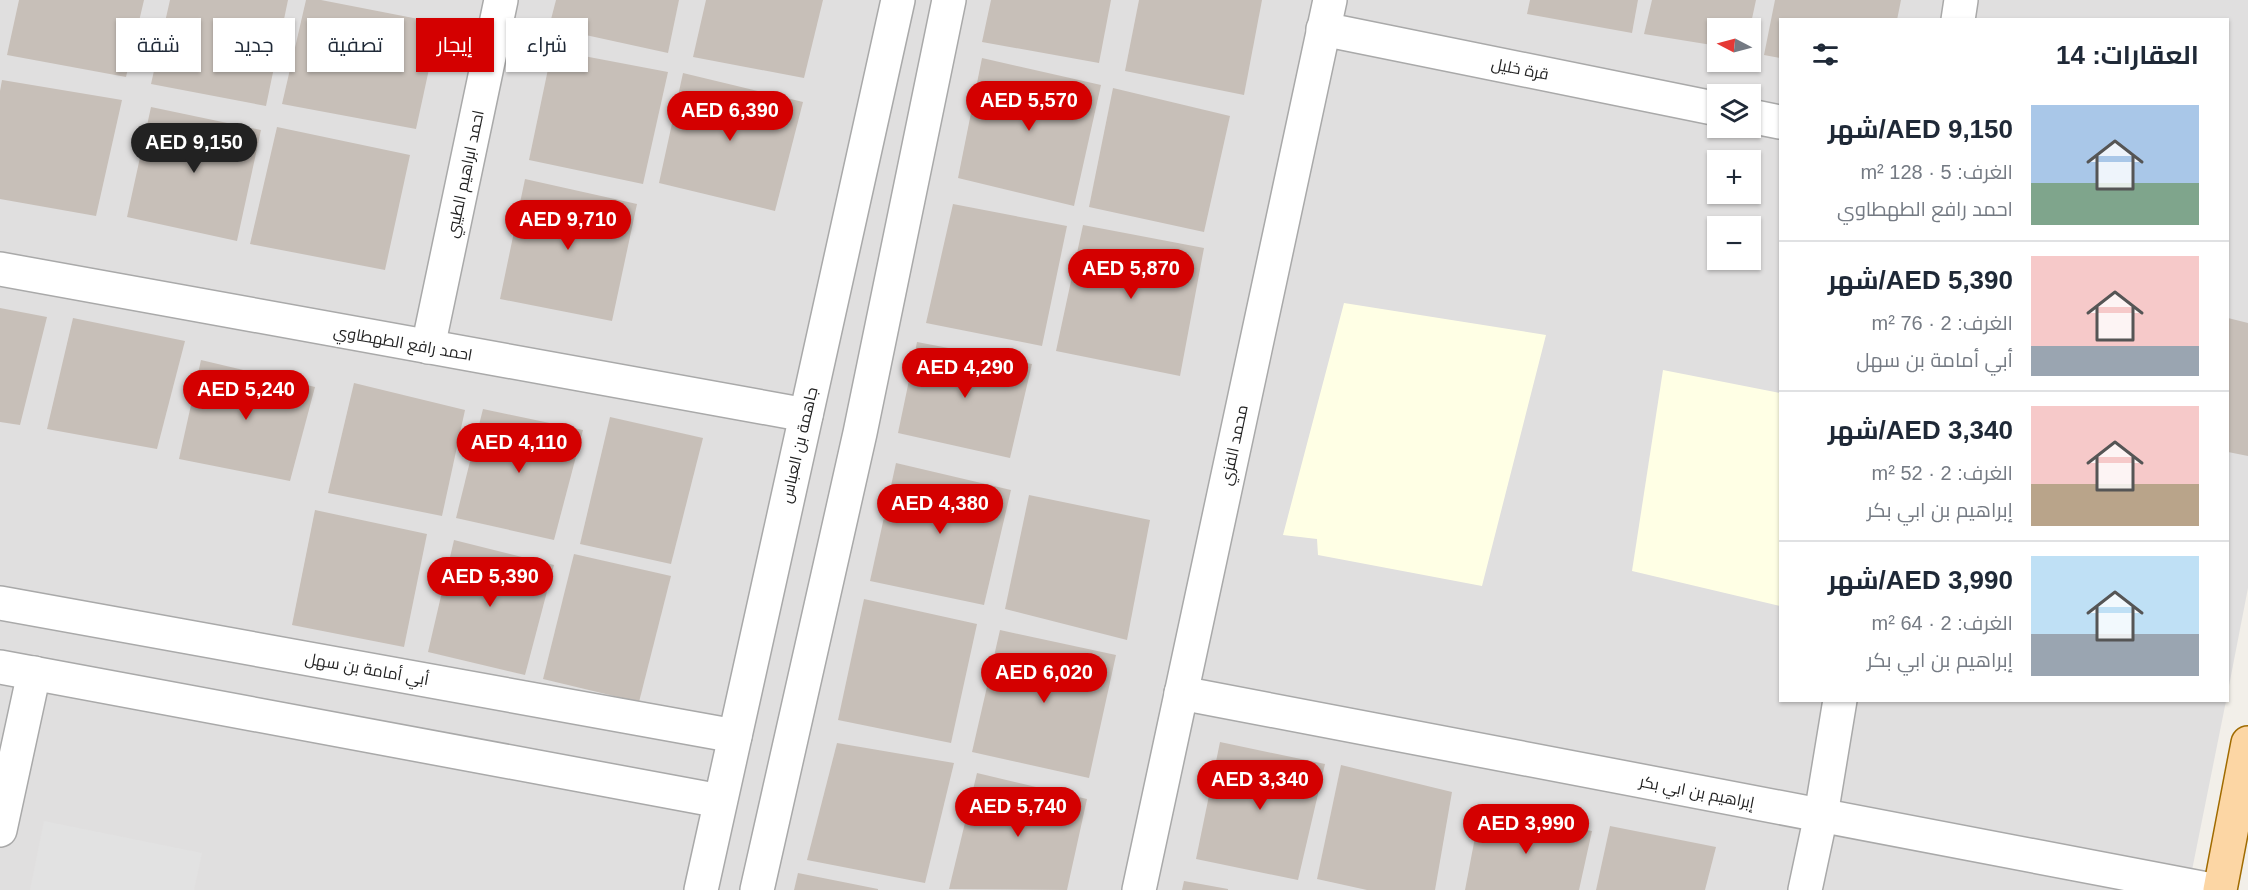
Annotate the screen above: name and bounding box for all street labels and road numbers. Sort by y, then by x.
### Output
street label: قرة خليل [1490,55,1550,85]
street label: احمد ابراهيم الطيبي [443,109,492,241]
street label: احمد رافع الطهطاوي [331,322,474,369]
street label: جاهمة بن العباس [777,385,823,505]
street label: محمد الفزي [1217,403,1256,488]
street label: أبي أمامة بن سهل [303,649,430,693]
street label: إبراهيم بن ابي بكر [1636,772,1756,816]

